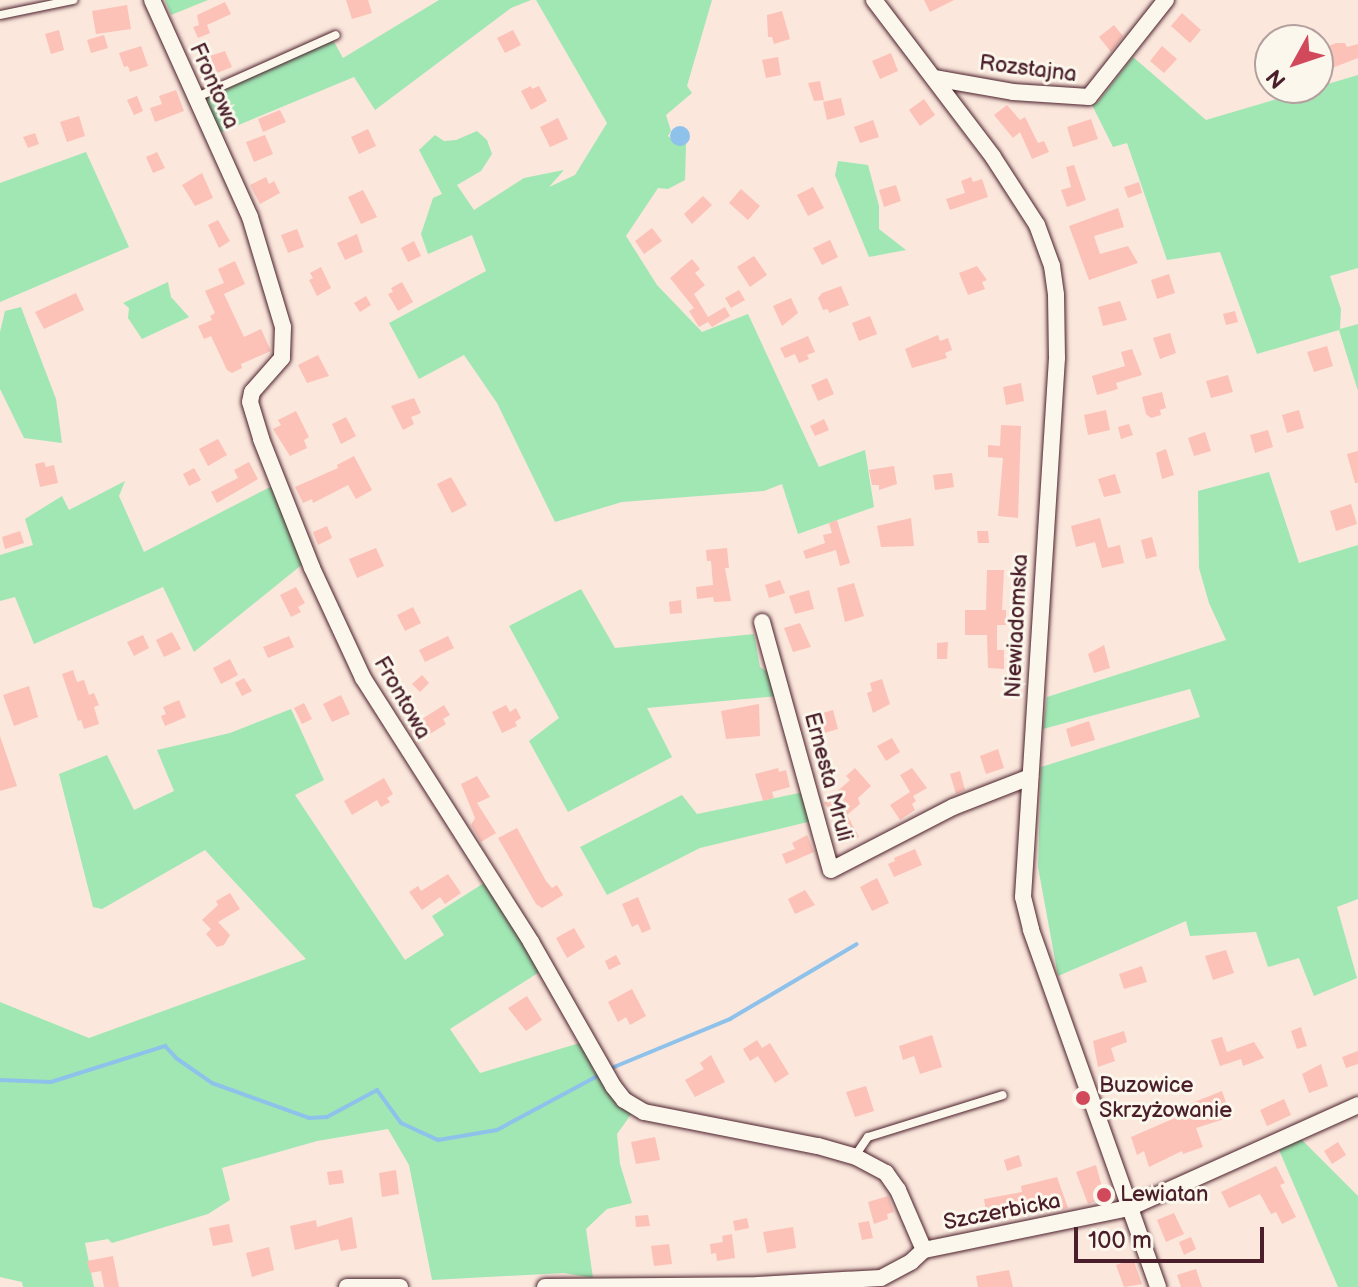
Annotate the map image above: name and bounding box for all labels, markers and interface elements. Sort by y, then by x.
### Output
north arrow [1254,24,1334,104]
street label: Frontowa [183,39,245,133]
street label: Rozstajna [978,50,1078,88]
text: N [1261,63,1292,93]
street label: Niewiadomska [1000,553,1034,699]
street label: Frontowa [368,652,436,744]
street label: Ernesta Mruli [798,710,858,844]
place label: Buzowice Skrzyżowanie [1099,1072,1232,1124]
marker: Buzowice Skrzyżowanie [1074,1089,1092,1107]
place label: Lewiatan [1120,1182,1208,1208]
marker: Lewiatan [1095,1186,1113,1204]
street label: Szczerbicka [941,1188,1063,1236]
scale bar [1078,1211,1268,1261]
text: 100 m [1088,1226,1152,1255]

